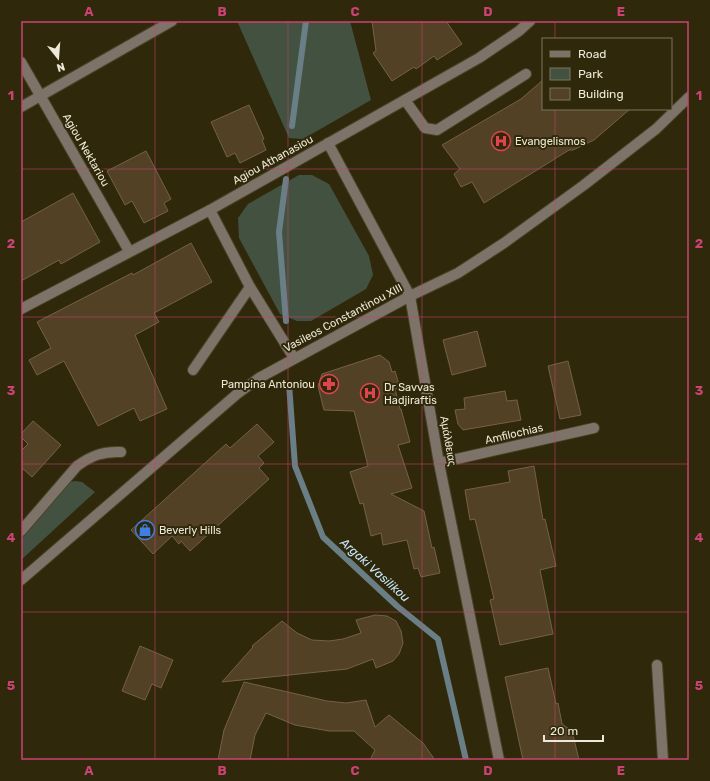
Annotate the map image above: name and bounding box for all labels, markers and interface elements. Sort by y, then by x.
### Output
text: A [84,4,94,19]
text: B [217,4,227,19]
text: C [350,4,360,19]
text: D [483,4,493,19]
text: E [617,4,625,19]
north arrow [38,38,78,78]
legend [542,38,672,110]
text: Road [578,47,606,61]
text: N [55,60,66,74]
text: Park [578,67,604,81]
text: Building [578,87,624,101]
text: 1 [8,88,14,103]
text: 1 [696,88,702,103]
street label: Agiou Nektariou [60,111,112,189]
hospital icon: Evangelismos [490,130,512,152]
street label: Agiou Athanasiou [231,133,315,187]
place label: Evangelismos [515,135,586,148]
text: 2 [7,236,15,251]
text: 2 [695,236,703,251]
street label: Vasileos Constantinou XIII [281,281,405,355]
pharmacy icon: Pampina Antoniou [318,373,340,395]
place label: Pampina Antoniou [221,378,315,391]
place label: Dr Savvas Hadjiraftis [384,381,437,407]
hospital icon: Dr Savvas Hadjiraftis [359,382,381,404]
text: 3 [7,383,16,398]
text: 3 [695,383,704,398]
street label: Αμάλθειας [437,415,459,467]
street label: Amfilochias [484,421,545,447]
shop icon: Beverly Hills [134,519,156,541]
place label: Beverly Hills [159,524,222,537]
text: 4 [7,530,16,545]
text: 4 [695,530,704,545]
water label: Argaki Vasilikou [337,535,412,605]
text: 5 [7,678,15,693]
text: 5 [695,678,703,693]
scale bar [544,717,603,743]
text: 20 m [550,724,578,738]
text: A [84,763,94,778]
text: B [217,763,227,778]
text: C [350,763,360,778]
text: D [483,763,493,778]
text: E [617,763,625,778]

